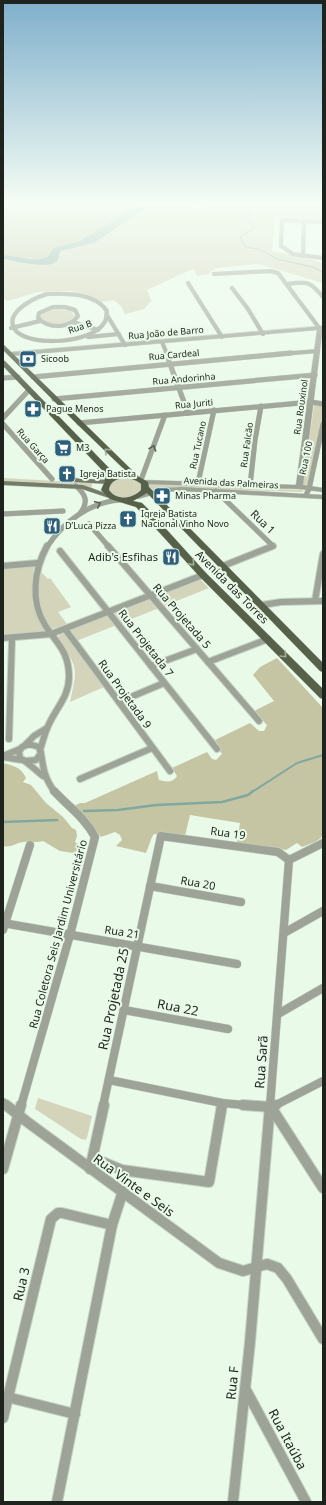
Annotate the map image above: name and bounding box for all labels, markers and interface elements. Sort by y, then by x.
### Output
street label: Rua B [66,316,94,337]
street label: Rua João de Barro [128,323,204,342]
street label: Rua Cardeal [148,346,200,363]
bank icon: Sicoob [18,349,38,369]
place label: Sicoob [41,352,69,365]
street label: Rua Andorinha [152,369,216,388]
street label: Rua Rouxinol [290,379,311,435]
street label: Rua Juriti [174,395,214,412]
pharmacy icon: Pague Menos [23,399,43,419]
place label: Pague Menos [46,402,104,415]
street label: Rua Tucano [186,420,209,470]
street label: Rua Falcão [237,422,256,468]
street label: Rua Garça [14,425,53,466]
supermarket icon: M3 [53,438,73,458]
street label: Rua 100 [296,440,315,476]
place label: M3 [76,441,89,454]
one-way arrow [149,444,157,451]
one-way arrow [104,448,112,456]
church icon: Igreja Batista [57,464,77,484]
place label: Igreja Batista [80,467,136,480]
street label: Avenida das Palmeiras [183,474,279,491]
pharmacy icon: Minas Pharma [152,486,172,506]
place label: Minas Pharma [175,489,236,502]
one-way arrow [93,501,101,509]
street label: Rua 1 [248,506,279,537]
place label: Igreja Batista Nacional Vinho Novo [141,507,229,530]
church icon: Igreja Batista Nacional Vinho Novo [118,509,138,529]
restaurant icon: D’Luca Pizza [42,516,62,536]
place label: D’Luca Pizza [65,519,116,532]
restaurant icon: Adib's Esfihas [161,547,181,567]
street label: Avenida das Torres [193,547,272,626]
place label: Adib's Esfihas [88,549,158,564]
one-way arrow [188,558,195,566]
street label: Rua Projetada 5 [150,580,215,651]
street label: Rua Projetada 7 [115,606,177,679]
one-way arrow [279,650,287,658]
street label: Rua Projetada 9 [95,656,155,731]
street label: Rua 19 [210,823,247,842]
street label: Rua Coletora Seis Jardim Universitário [25,837,90,1030]
street label: Rua 20 [179,872,217,893]
street label: Rua 21 [103,921,141,942]
street label: Rua Projetada 25 [93,946,133,1052]
street label: Rua 22 [156,994,200,1020]
street label: Rua Sarã [250,1035,272,1089]
street label: Rua Vinte e Seis [90,1149,178,1221]
street label: Rua 3 [8,1265,34,1303]
street label: Rua F [221,1365,243,1401]
street label: Rua Itaúba [264,1405,312,1473]

